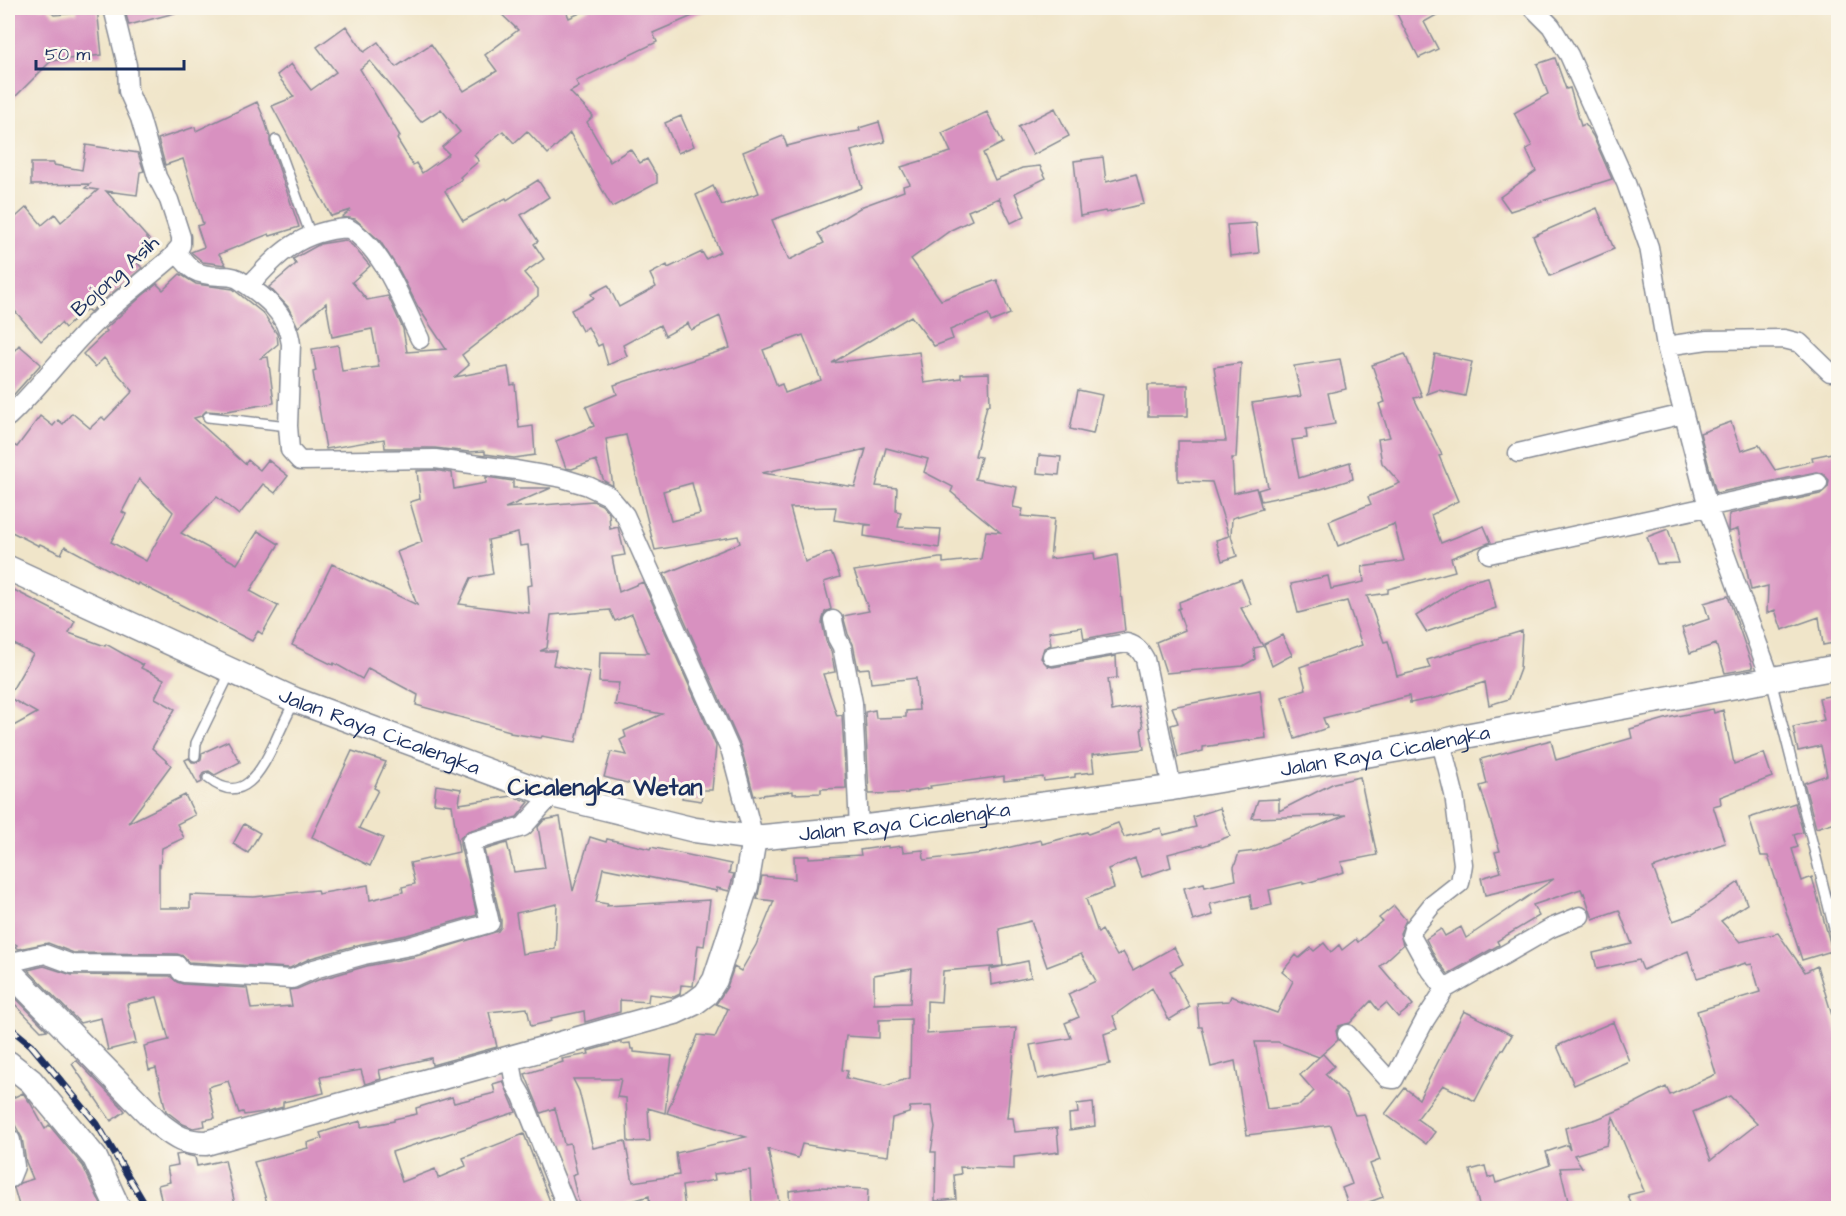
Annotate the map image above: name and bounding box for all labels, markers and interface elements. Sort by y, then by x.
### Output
scale bar [36,33,184,71]
text: 50 m [45,42,90,67]
street label: Bojong Asih [65,228,167,325]
street label: Jalan Raya Cicalengka [274,680,485,782]
street label: Jalan Raya Cicalengka [1278,717,1493,784]
district label: Cicalengka Wetan [507,771,703,806]
street label: Jalan Raya Cicalengka [797,794,1012,848]

